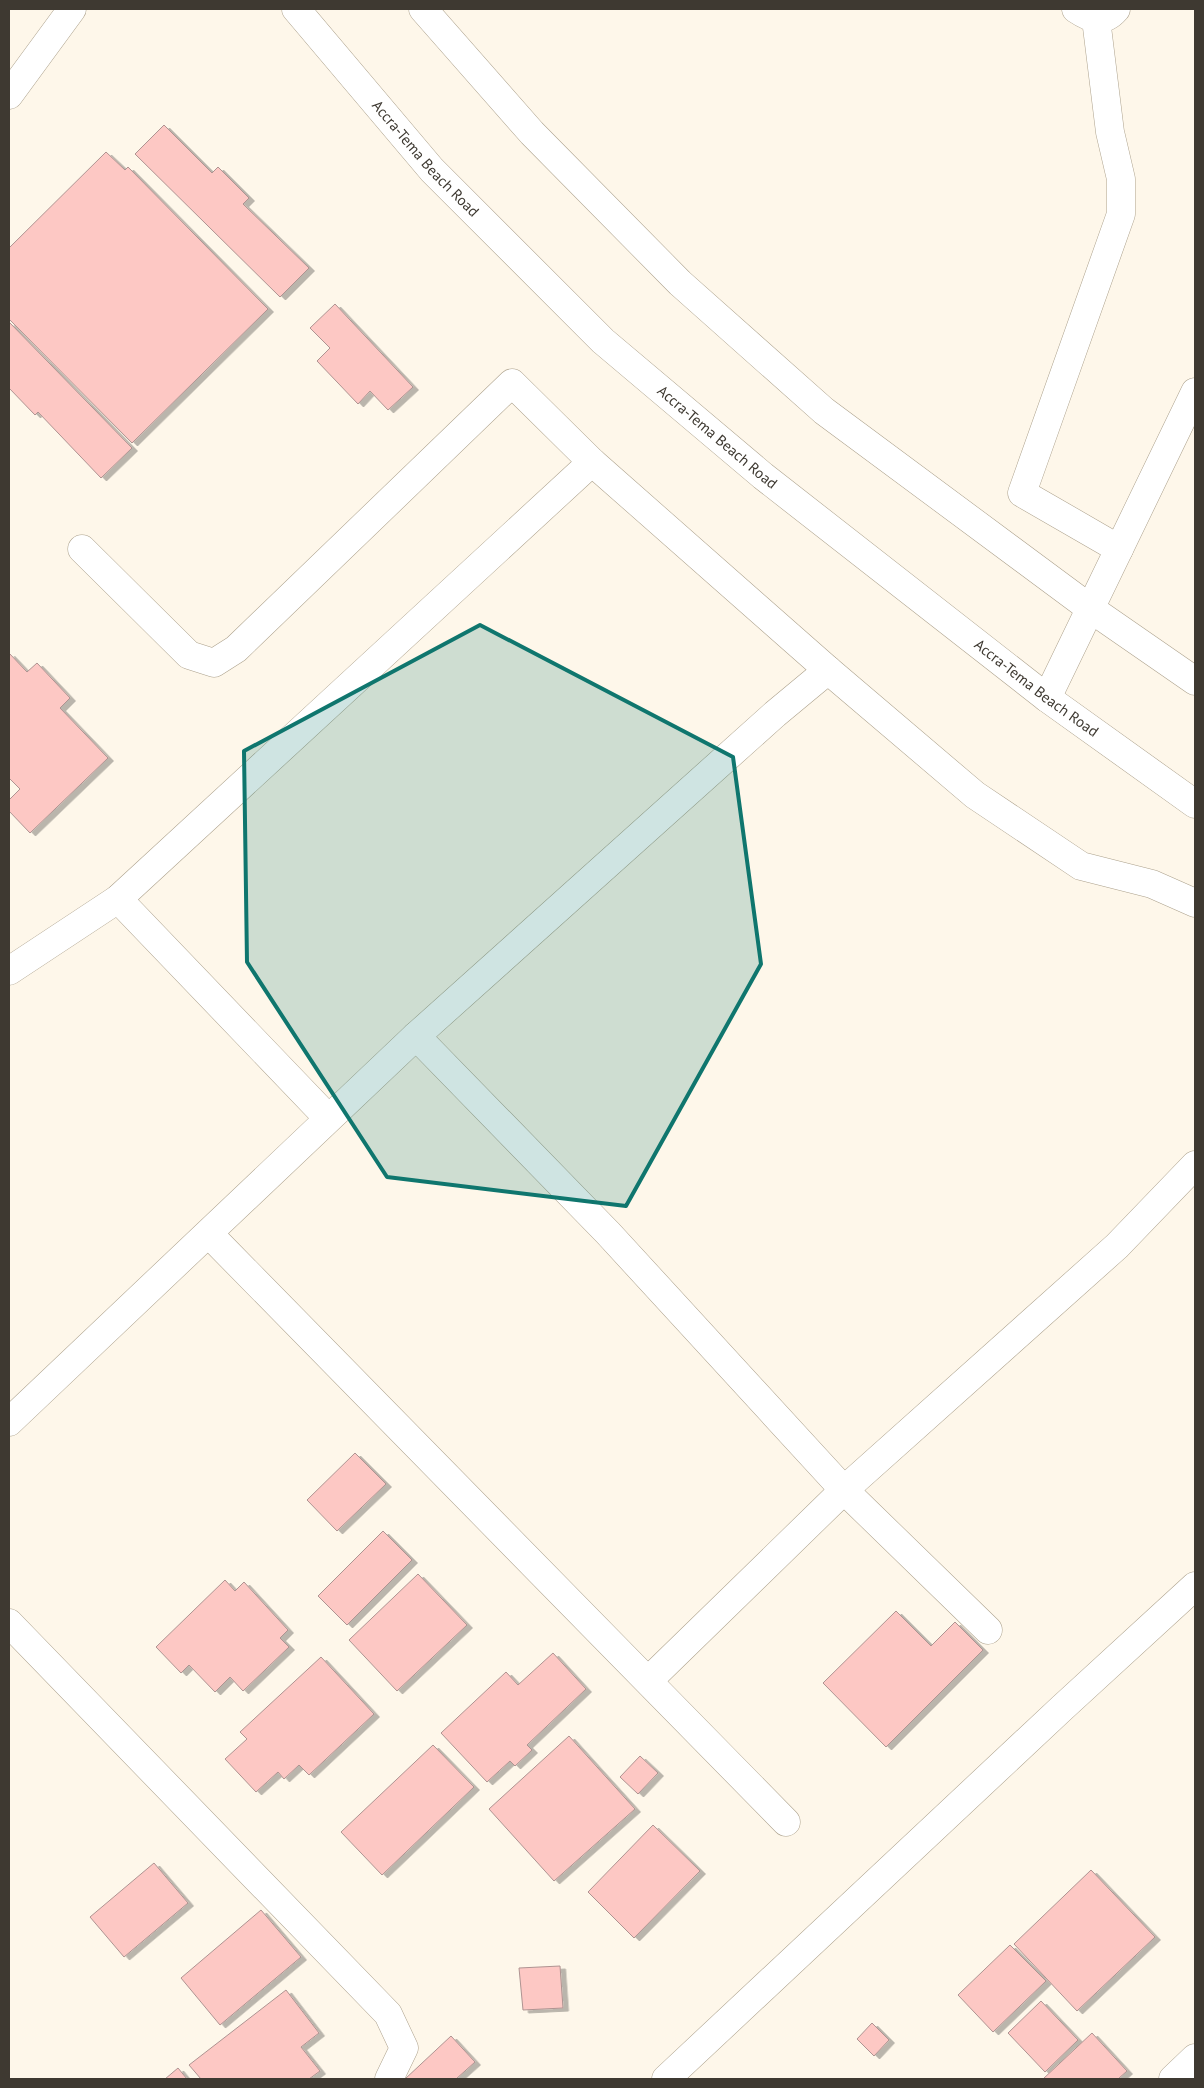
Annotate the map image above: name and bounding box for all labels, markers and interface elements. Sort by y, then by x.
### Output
street label: Accra-Tema Beach Road [368,96,483,221]
street label: Accra-Tema Beach Road [654,381,781,493]
street label: Accra-Tema Beach Road [971,635,1102,741]

